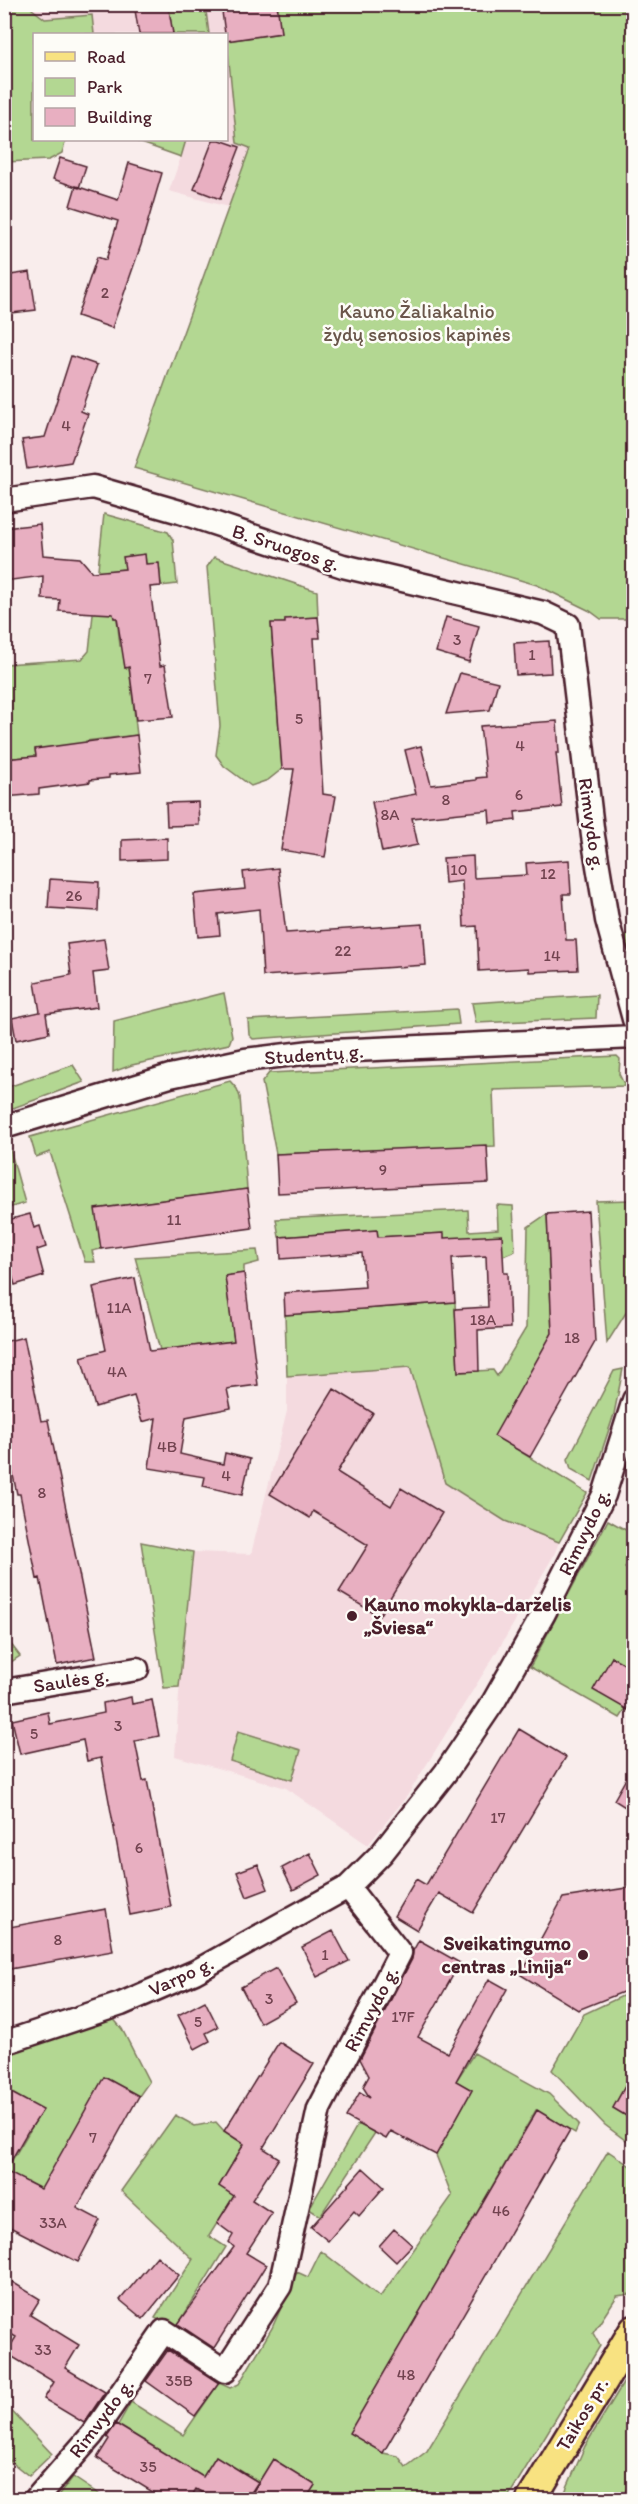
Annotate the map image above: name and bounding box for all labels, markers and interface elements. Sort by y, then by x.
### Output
legend [33,33,228,141]
text: Road [87,46,126,68]
text: Park [87,76,122,98]
text: Building [87,106,153,128]
house number: 2 [101,283,110,302]
park label: Kauno Žaliakalnio žydų senosios kapinės [323,299,511,346]
house number: 4 [61,416,71,435]
street label: B. Sruogos g. [229,518,343,576]
house number: 3 [453,630,462,649]
house number: 1 [528,645,536,664]
house number: 7 [144,669,152,688]
house number: 5 [295,709,303,728]
house number: 4 [515,736,525,755]
street label: Rimvydo g. [574,776,610,872]
house number: 6 [515,785,523,804]
house number: 8 [442,790,451,809]
house number: 8A [380,805,400,824]
house number: 10 [450,860,468,879]
house number: 12 [540,864,557,883]
house number: 26 [66,886,82,905]
house number: 22 [335,941,352,960]
house number: 14 [543,946,561,965]
street label: Studentų g. [264,1039,364,1069]
house number: 9 [379,1160,387,1179]
house number: 11 [167,1210,182,1229]
house number: 11A [106,1298,132,1317]
house number: 18A [470,1310,496,1329]
house number: 18 [564,1328,580,1347]
house number: 4A [107,1362,127,1381]
house number: 4B [157,1437,177,1456]
house number: 4 [221,1466,231,1485]
house number: 8 [38,1483,47,1502]
street label: Rimvydo g. [553,1485,615,1579]
place label: Kauno mokykla-darželis „Šviesa“ [364,1592,571,1639]
marker: Kauno mokykla-darželis „Šviesa“ [345,1609,359,1623]
street label: Saulės g. [31,1662,111,1698]
house number: 3 [114,1716,123,1735]
house number: 5 [30,1724,38,1743]
house number: 17 [490,1808,506,1827]
house number: 6 [135,1838,143,1857]
house number: 8 [54,1930,63,1949]
place label: Sveikatingumo centras „Linija“ [442,1931,572,1979]
house number: 1 [321,1945,329,1964]
marker: Sveikatingumo centras „Linija“ [576,1948,590,1962]
street label: Varpo g. [145,1951,217,2001]
street label: Rimvydo g. [338,1962,404,2056]
house number: 3 [265,1989,274,2008]
house number: 17F [391,2007,416,2026]
house number: 5 [194,2012,202,2031]
house number: 7 [89,2128,97,2147]
house number: 46 [492,2201,510,2220]
house number: 33A [39,2213,67,2232]
house number: 33 [34,2340,52,2359]
house number: 48 [397,2365,415,2384]
house number: 35B [165,2371,193,2390]
street label: Rimvydo g. [63,2373,139,2463]
street label: Taikos pr. [551,2373,613,2455]
house number: 35 [139,2457,157,2476]

